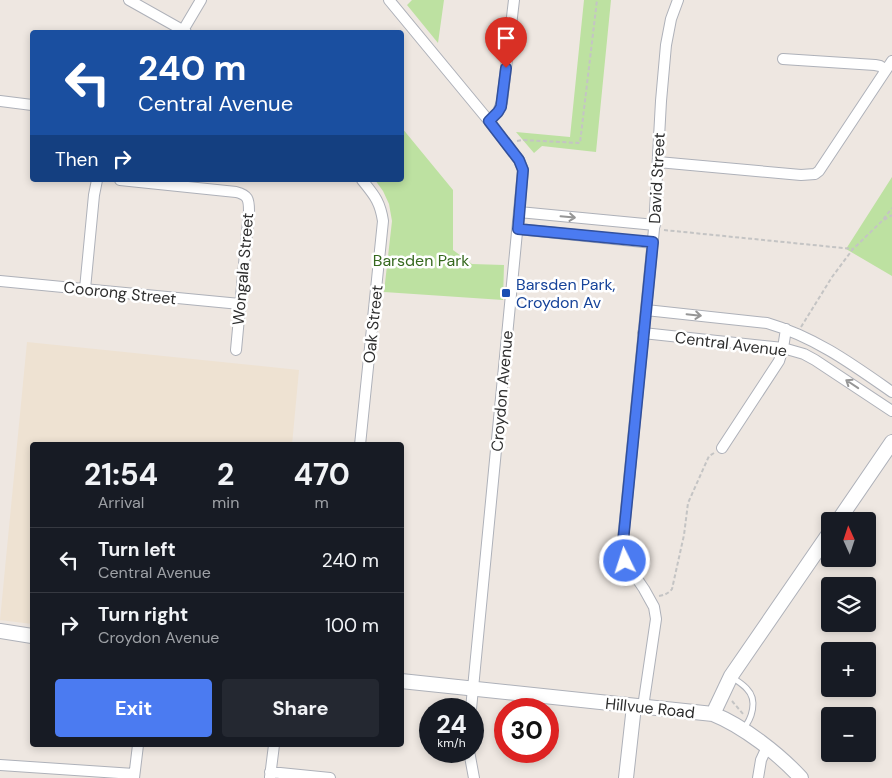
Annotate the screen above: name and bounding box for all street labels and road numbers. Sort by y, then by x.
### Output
street label: David Street [644,132,670,224]
street label: Wongala Street [228,212,258,326]
street label: Coorong Street [63,277,177,309]
street label: Oak Street [358,284,388,364]
street label: Central Avenue [674,327,788,361]
street label: Croydon Avenue [486,330,518,452]
street label: Hillvue Road [604,693,696,723]

